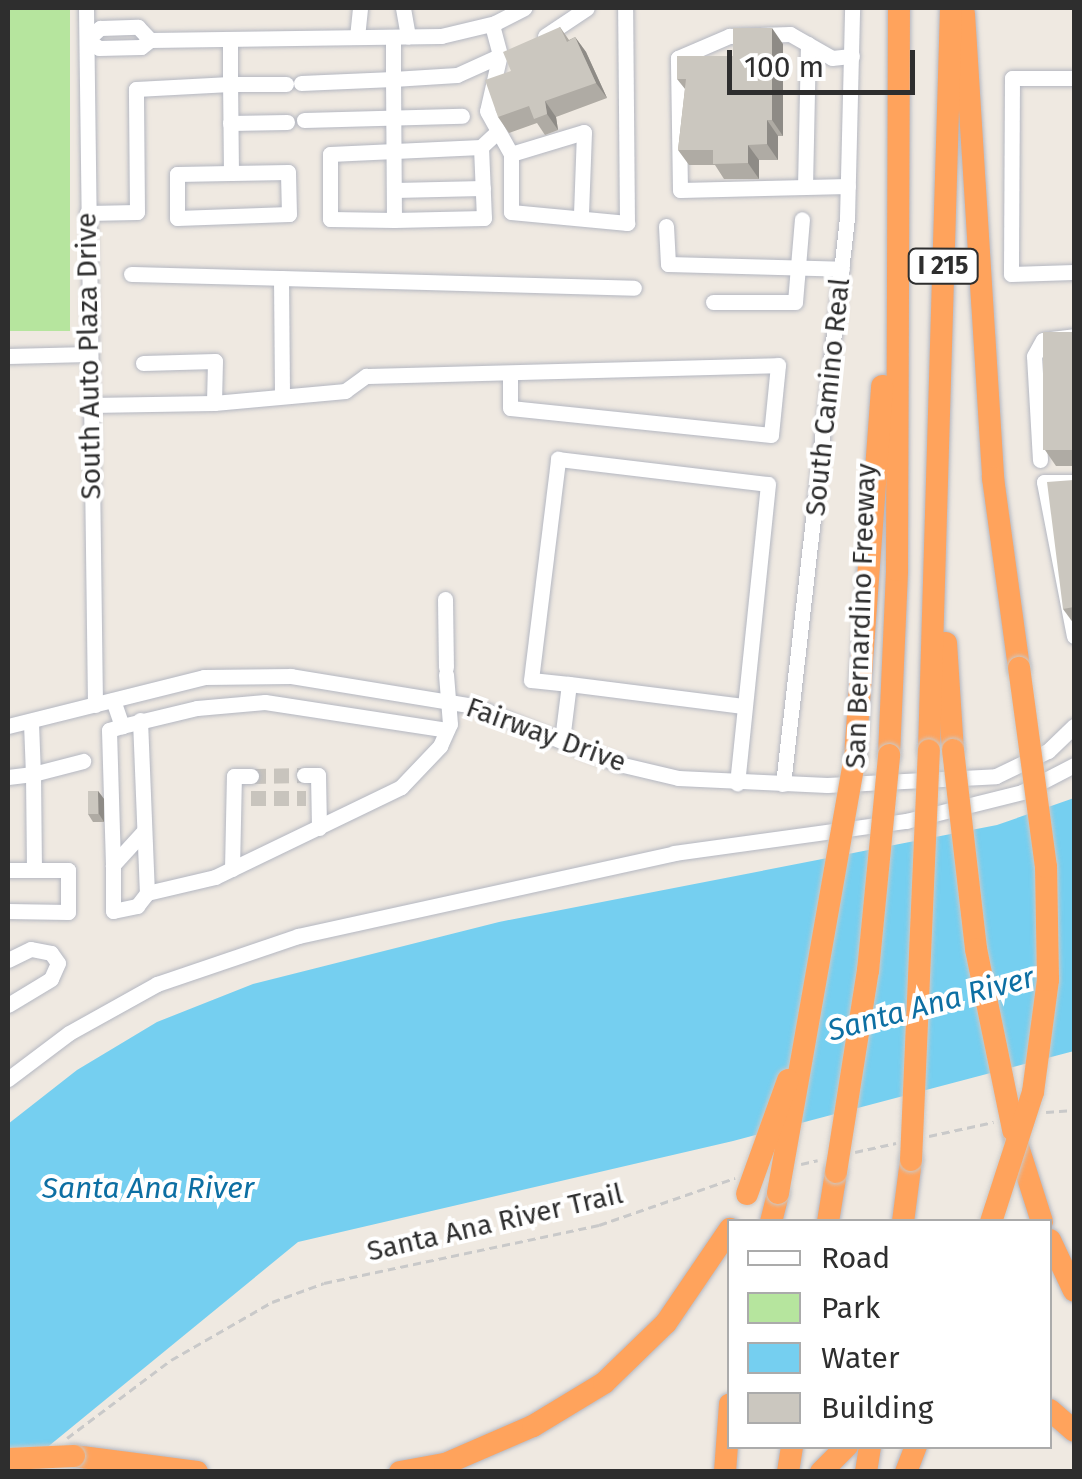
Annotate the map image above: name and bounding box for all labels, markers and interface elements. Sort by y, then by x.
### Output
scale bar [732,30,920,92]
text: 100 m [744,49,824,85]
street label: South Auto Plaza Drive [70,212,108,500]
road number: I 215 [906,246,980,286]
street label: South Camino Real [799,276,857,518]
street label: San Bernardino Freeway [839,463,883,769]
street label: Fairway Drive [462,691,630,779]
water label: Santa Ana River [824,959,1038,1049]
water label: Santa Ana River [42,1170,254,1206]
street label: Santa Ana River Trail [364,1177,626,1269]
legend [727,1219,1052,1449]
text: Road [821,1240,890,1276]
text: Park [821,1290,880,1326]
text: Water [821,1340,900,1376]
text: Building [821,1390,933,1426]

